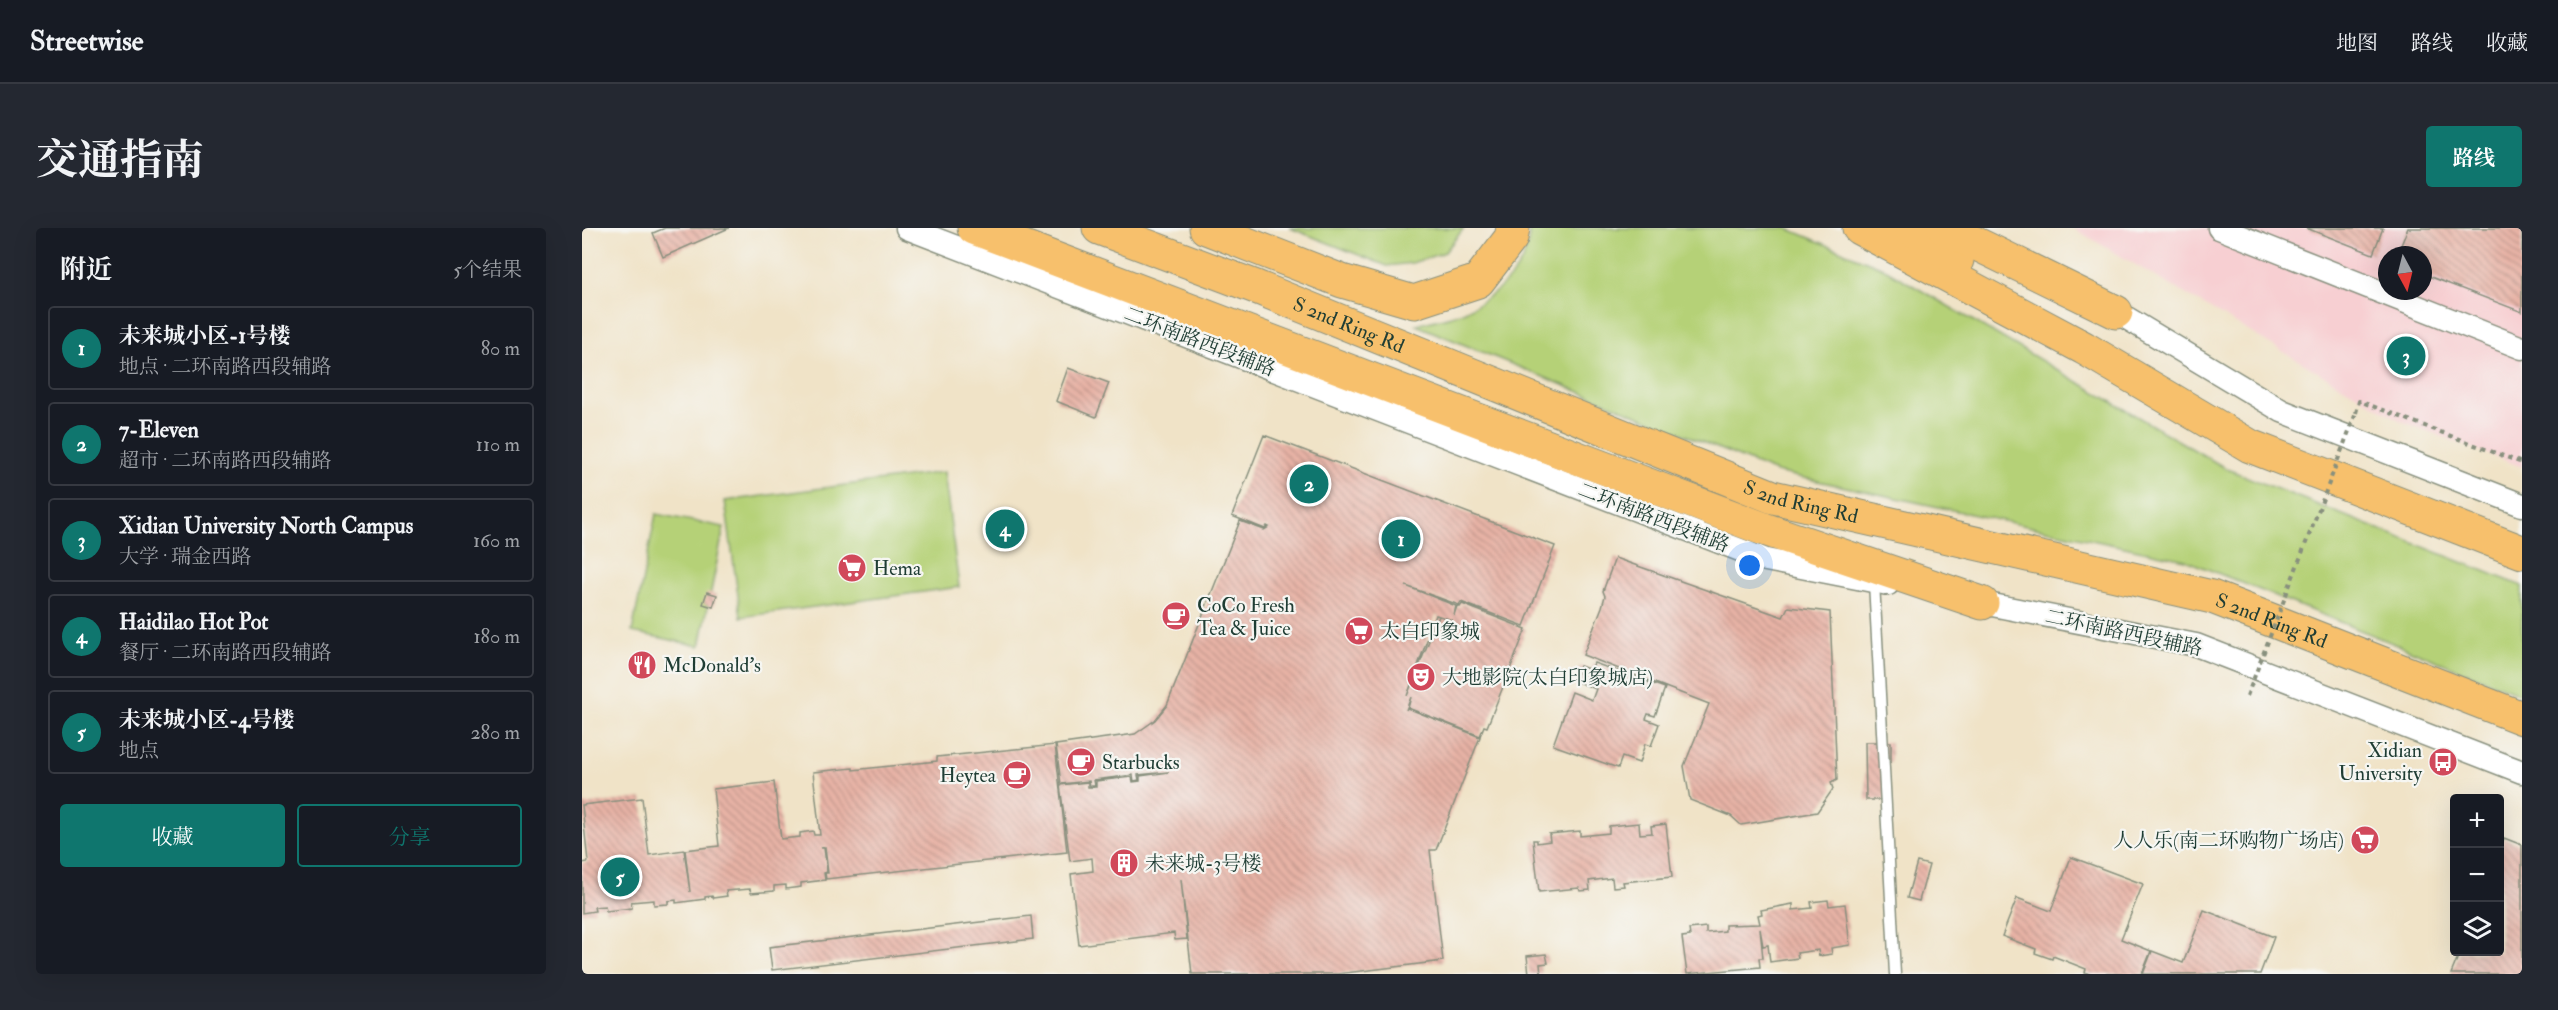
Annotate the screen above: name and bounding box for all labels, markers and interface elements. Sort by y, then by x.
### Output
text: Streetwise [30,24,144,59]
text: 地图 [2336,30,2378,57]
text: 路线 [2411,30,2453,57]
text: 收藏 [2486,30,2528,57]
button: 路线 [2426,126,2522,187]
text: 交通指南 [36,135,204,187]
north arrow [2378,246,2432,300]
text: 附近 [60,254,112,286]
text: 5个结果 [453,257,522,282]
street label: S 2nd Ring Rd [1289,291,1408,359]
street label: 二环南路西段辅路 [1121,301,1279,382]
text: 未来城小区-1号楼 [119,322,290,350]
pin: 3 [2386,334,2426,378]
text: 1 [78,336,85,361]
text: 80 m [481,336,520,361]
text: 地点 · 二环南路西段辅路 [119,354,331,379]
text: 7-Eleven [119,416,199,444]
text: 2 [76,432,87,457]
text: 110 m [476,432,520,457]
text: 超市 · 二环南路西段辅路 [119,448,331,473]
pin: 2 [1290,462,1328,506]
street label: S 2nd Ring Rd [1740,474,1861,529]
street label: 二环南路西段辅路 [1575,477,1733,558]
pin: 4 [986,506,1024,552]
text: Xidian University North Campus [119,512,413,540]
pin: 1 [1382,516,1420,562]
text: 3 [78,528,85,553]
text: 160 m [473,528,520,553]
text: 大学 · 瑞金西路 [119,544,251,569]
your location [1735,551,1764,580]
supermarket icon: Hema [836,552,868,584]
place label: Hema [873,556,922,581]
street label: S 2nd Ring Rd [2212,588,2331,654]
place label: CoCo Fresh Tea & Juice [1197,593,1295,641]
cafe icon: CoCo Fresh Tea & Juice [1160,600,1192,632]
street label: 二环南路西段辅路 [2043,604,2205,661]
text: Haidilao Hot Pot [119,608,268,636]
supermarket icon: 太白印象城 [1343,615,1375,647]
place label: 太白印象城 [1380,619,1480,644]
text: 4 [76,624,87,649]
text: 180 m [473,624,520,649]
text: 餐厅 · 二环南路西段辅路 [119,640,331,665]
restaurant icon: McDonald's [626,649,658,681]
place label: McDonald's [663,653,761,678]
theatre icon: 大地影院(太白印象城店) [1405,661,1437,693]
place label: 大地影院(太白印象城店) [1442,665,1653,690]
text: 未来城小区-4号楼 [119,706,294,734]
text: 5 [77,720,86,745]
text: 280 m [470,720,520,745]
text: 地点 [119,738,159,763]
place label: Xidian University [2339,738,2423,786]
cafe icon: Starbucks [1065,746,1097,778]
bus stop icon: Xidian University [2427,746,2459,778]
place label: Starbucks [1102,750,1180,775]
cafe icon: Heytea [1001,759,1033,791]
place label: Heytea [940,763,997,788]
map controls [2450,794,2504,956]
button: + [2450,794,2504,848]
button: 收藏 [60,804,285,867]
button: 分享 [297,804,522,867]
supermarket icon: 人人乐(南二环购物广场店) [2349,824,2381,856]
place label: 人人乐(南二环购物广场店) [2113,828,2344,853]
building icon: 未来城-3号楼 [1108,847,1140,879]
button: − [2450,848,2504,902]
place label: 未来城-3号楼 [1145,851,1261,876]
pin: 5 [600,854,639,900]
button: layers [2450,902,2504,956]

